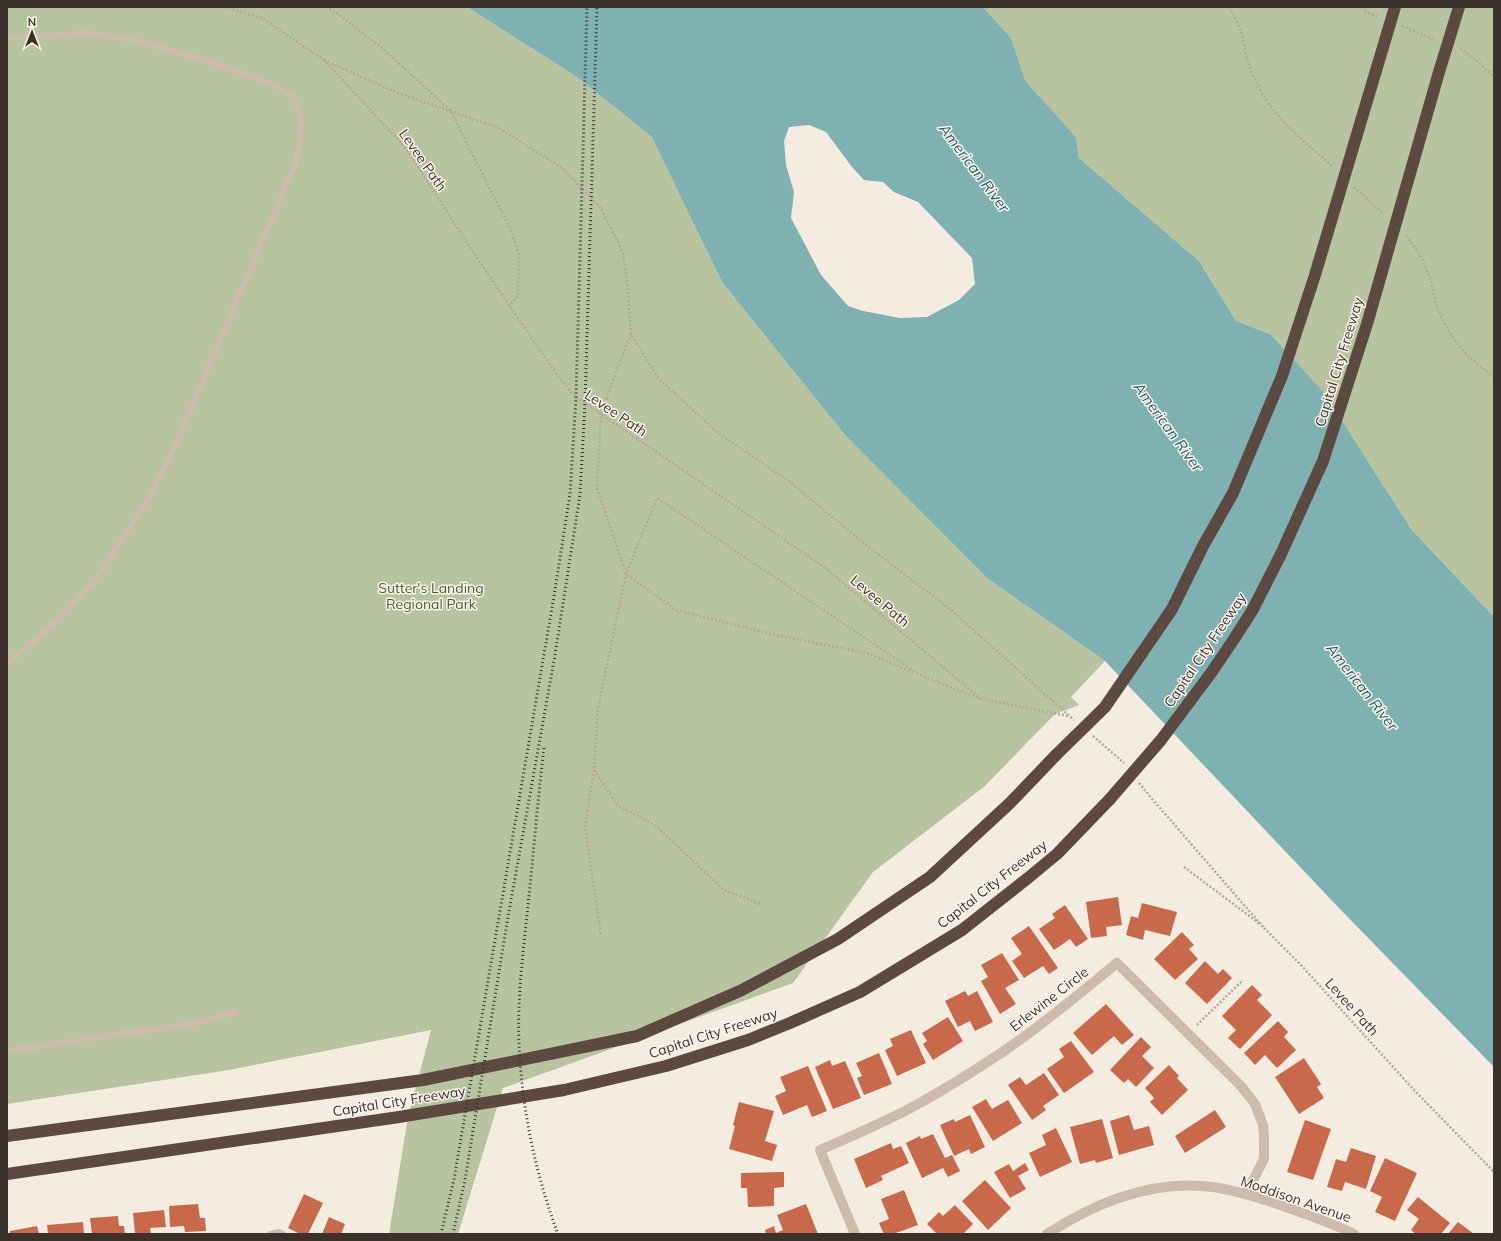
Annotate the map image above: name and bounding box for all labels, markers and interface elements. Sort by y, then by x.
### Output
north arrow [12,12,52,52]
text: N [28,15,36,29]
water label: American River [934,119,1014,216]
street label: Levee Path [395,126,451,194]
street label: Capital City Freeway [1311,295,1367,429]
water label: American River [1129,377,1208,476]
street label: Levee Path [581,386,651,440]
street label: Levee Path [847,571,913,631]
park label: Sutter's Landing Regional Park [378,579,484,613]
street label: Capital City Freeway [1160,589,1250,711]
water label: American River [1322,638,1403,735]
street label: Capital City Freeway [934,835,1051,932]
street label: Erlewine Circle [1006,963,1092,1035]
street label: Levee Path [1321,974,1383,1040]
street label: Capital City Freeway [646,1003,780,1062]
street label: Capital City Freeway [331,1082,467,1120]
street label: Moddison Avenue [1238,1172,1354,1226]

